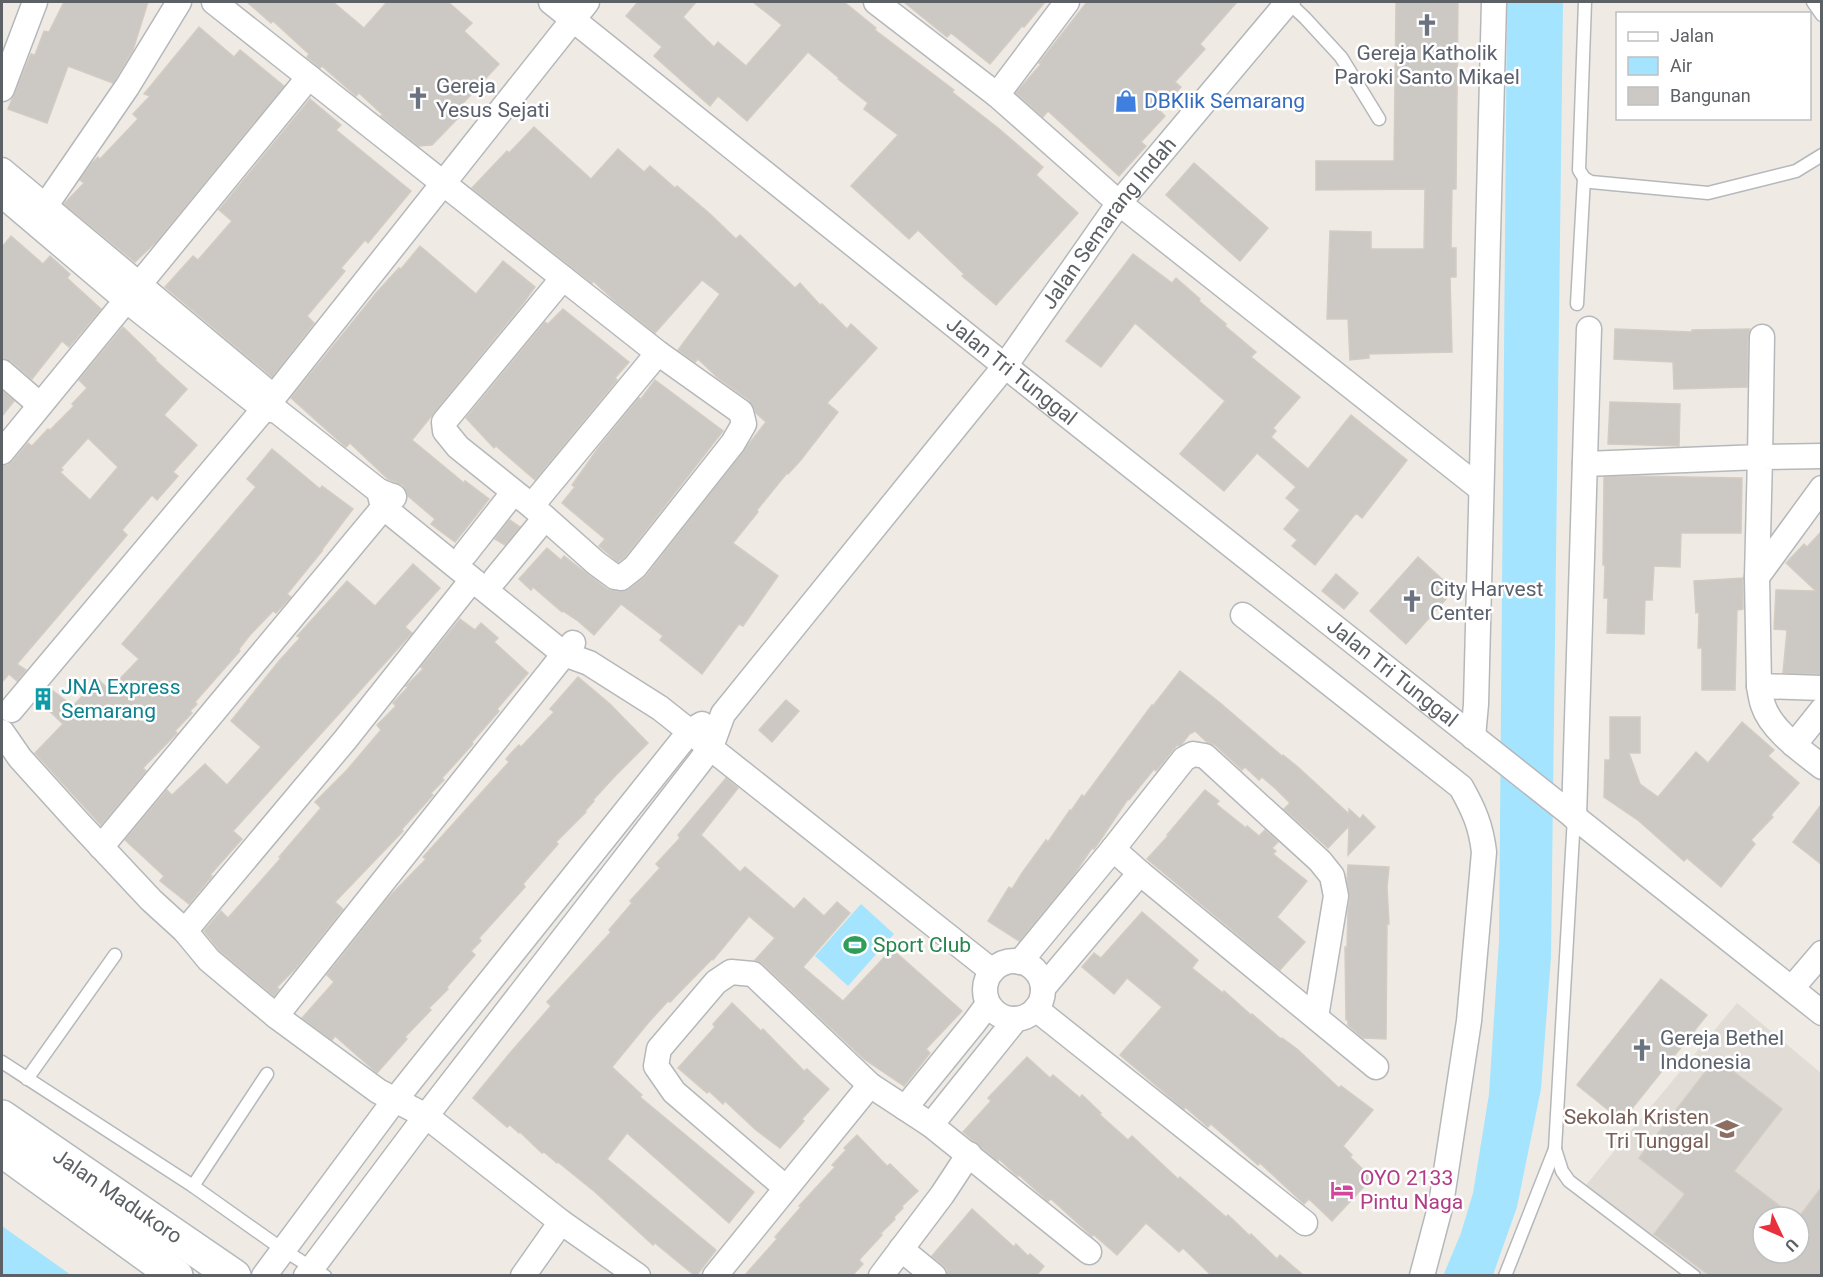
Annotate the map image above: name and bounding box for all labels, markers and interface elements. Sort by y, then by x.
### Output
church icon: Gereja Katholik Paroki Santo Mikael [1414,12,1440,38]
legend [1616,12,1811,120]
text: Jalan [1670,25,1714,46]
place label: Gereja Katholik Paroki Santo Mikael [1334,41,1520,89]
text: Air [1670,55,1692,76]
place label: Gereja Yesus Sejati [436,74,550,122]
church icon: Gereja Yesus Sejati [405,85,431,111]
text: Bangunan [1670,85,1751,106]
shop icon: DBKlik Semarang [1113,88,1139,114]
place label: DBKlik Semarang [1144,89,1305,113]
street label: Jalan Semarang Indah [1037,132,1181,314]
street label: Jalan Tri Tunggal [942,312,1081,430]
place label: City Harvest Center [1430,577,1544,625]
church icon: City Harvest Center [1399,588,1425,614]
street label: Jalan Tri Tunggal [1322,614,1462,732]
place label: JNA Express Semarang [61,675,181,723]
building icon: JNA Express Semarang [30,686,56,712]
sports icon: Sport Club [842,932,868,958]
place label: Sport Club [873,933,971,957]
place label: Gereja Bethel Indonesia [1660,1026,1784,1074]
church icon: Gereja Bethel Indonesia [1629,1037,1655,1063]
place label: Sekolah Kristen Tri Tunggal [1564,1105,1709,1153]
school or university icon: Sekolah Kristen Tri Tunggal [1714,1116,1740,1142]
street label: Jalan Madukoro [48,1144,187,1249]
place label: OYO 2133 Pintu Naga [1360,1166,1463,1214]
hotel icon: OYO 2133 Pintu Naga [1329,1177,1355,1203]
north arrow [1751,1205,1811,1265]
text: U [1781,1235,1802,1255]

